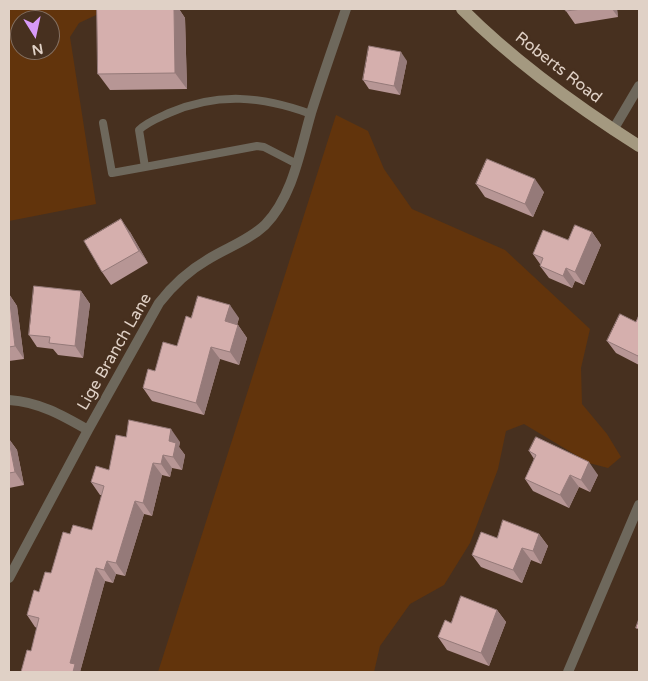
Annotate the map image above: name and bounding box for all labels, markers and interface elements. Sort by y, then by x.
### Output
north arrow [10,10,60,60]
street label: Roberts Road [511,28,605,108]
text: N [31,40,45,59]
street label: Lige Branch Lane [74,290,156,414]

